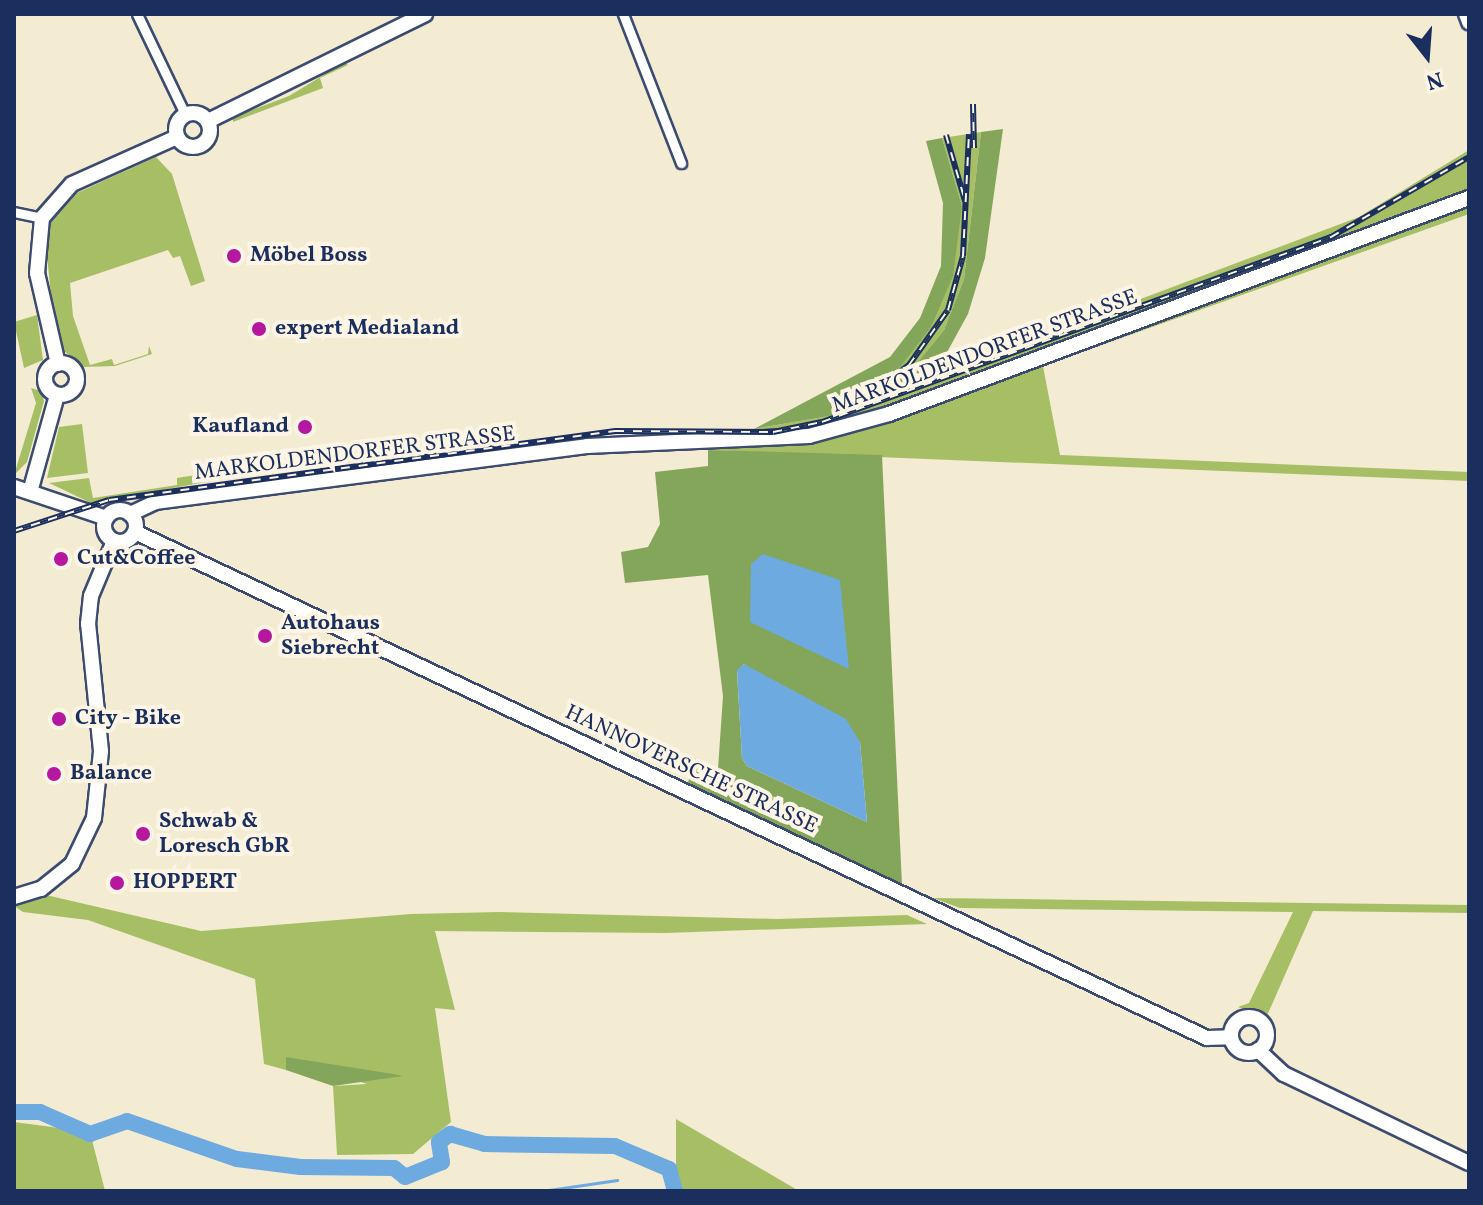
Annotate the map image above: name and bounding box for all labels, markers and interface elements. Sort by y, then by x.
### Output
north arrow [1387,16,1467,96]
text: N [1422,62,1446,97]
place label: Möbel Boss [250,243,367,269]
marker: Möbel Boss [225,247,243,265]
street label: MARKOLDENDORFER STRASSE [829,284,1141,420]
place label: expert Medialand [275,316,459,342]
marker: expert Medialand [250,320,268,338]
place label: Kaufland [192,414,289,440]
marker: Kaufland [296,418,314,436]
street label: MARKOLDENDORFER STRASSE [193,421,517,487]
place label: Cut&Coffee [77,546,195,572]
marker: Cut&Coffee [52,550,70,568]
place label: Autohaus Siebrecht [281,610,380,662]
marker: Autohaus Siebrecht [256,627,274,645]
street label: HANNOVERSCHE STRASSE [560,700,822,840]
place label: City - Bike [75,706,182,732]
marker: City - Bike [50,710,68,728]
place label: Balance [70,761,152,787]
marker: Balance [45,765,63,783]
place label: Schwab & Loresch GbR [159,808,290,860]
marker: Schwab & Loresch GbR [134,825,152,843]
place label: HOPPERT [133,870,237,896]
marker: HOPPERT [108,874,126,892]

